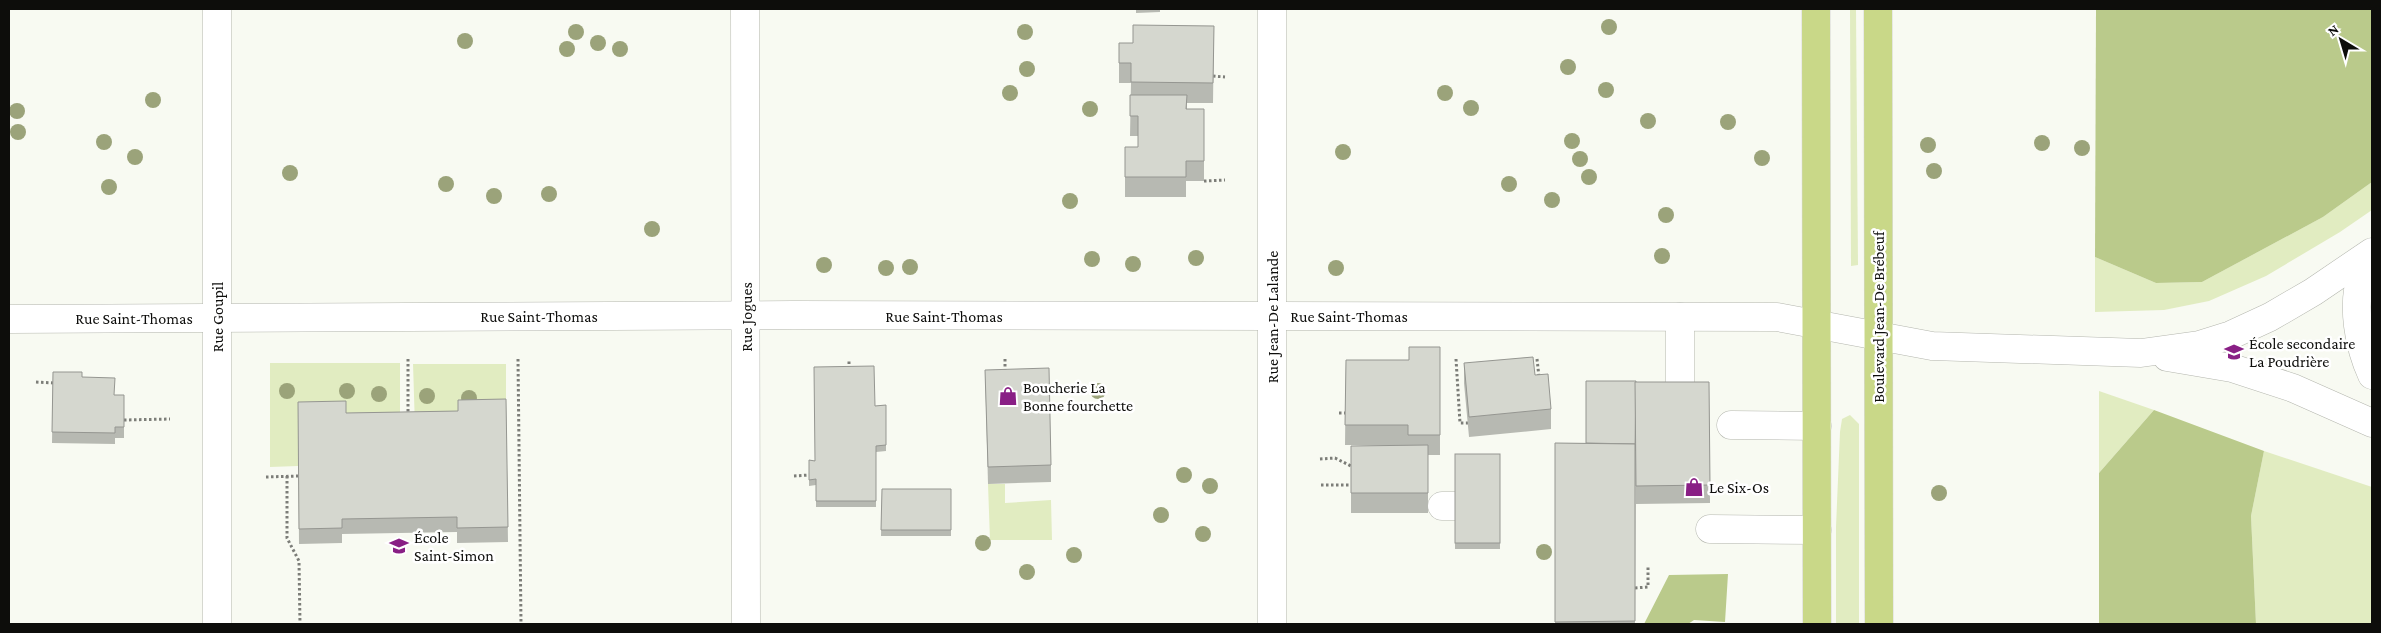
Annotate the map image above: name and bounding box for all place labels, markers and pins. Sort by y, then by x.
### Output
place label: École secondaire La Poudrière [2249,335,2355,370]
school or university icon: École secondaire La Poudrière [2223,341,2245,363]
place label: Boucherie La Bonne fourchette [1023,379,1133,414]
shop icon: Boucherie La Bonne fourchette [997,385,1019,407]
shop icon: Le Six-Os [1683,476,1705,498]
place label: Le Six-Os [1709,479,1769,496]
place label: École Saint-Simon [414,529,494,564]
school or university icon: École Saint-Simon [388,535,410,557]

